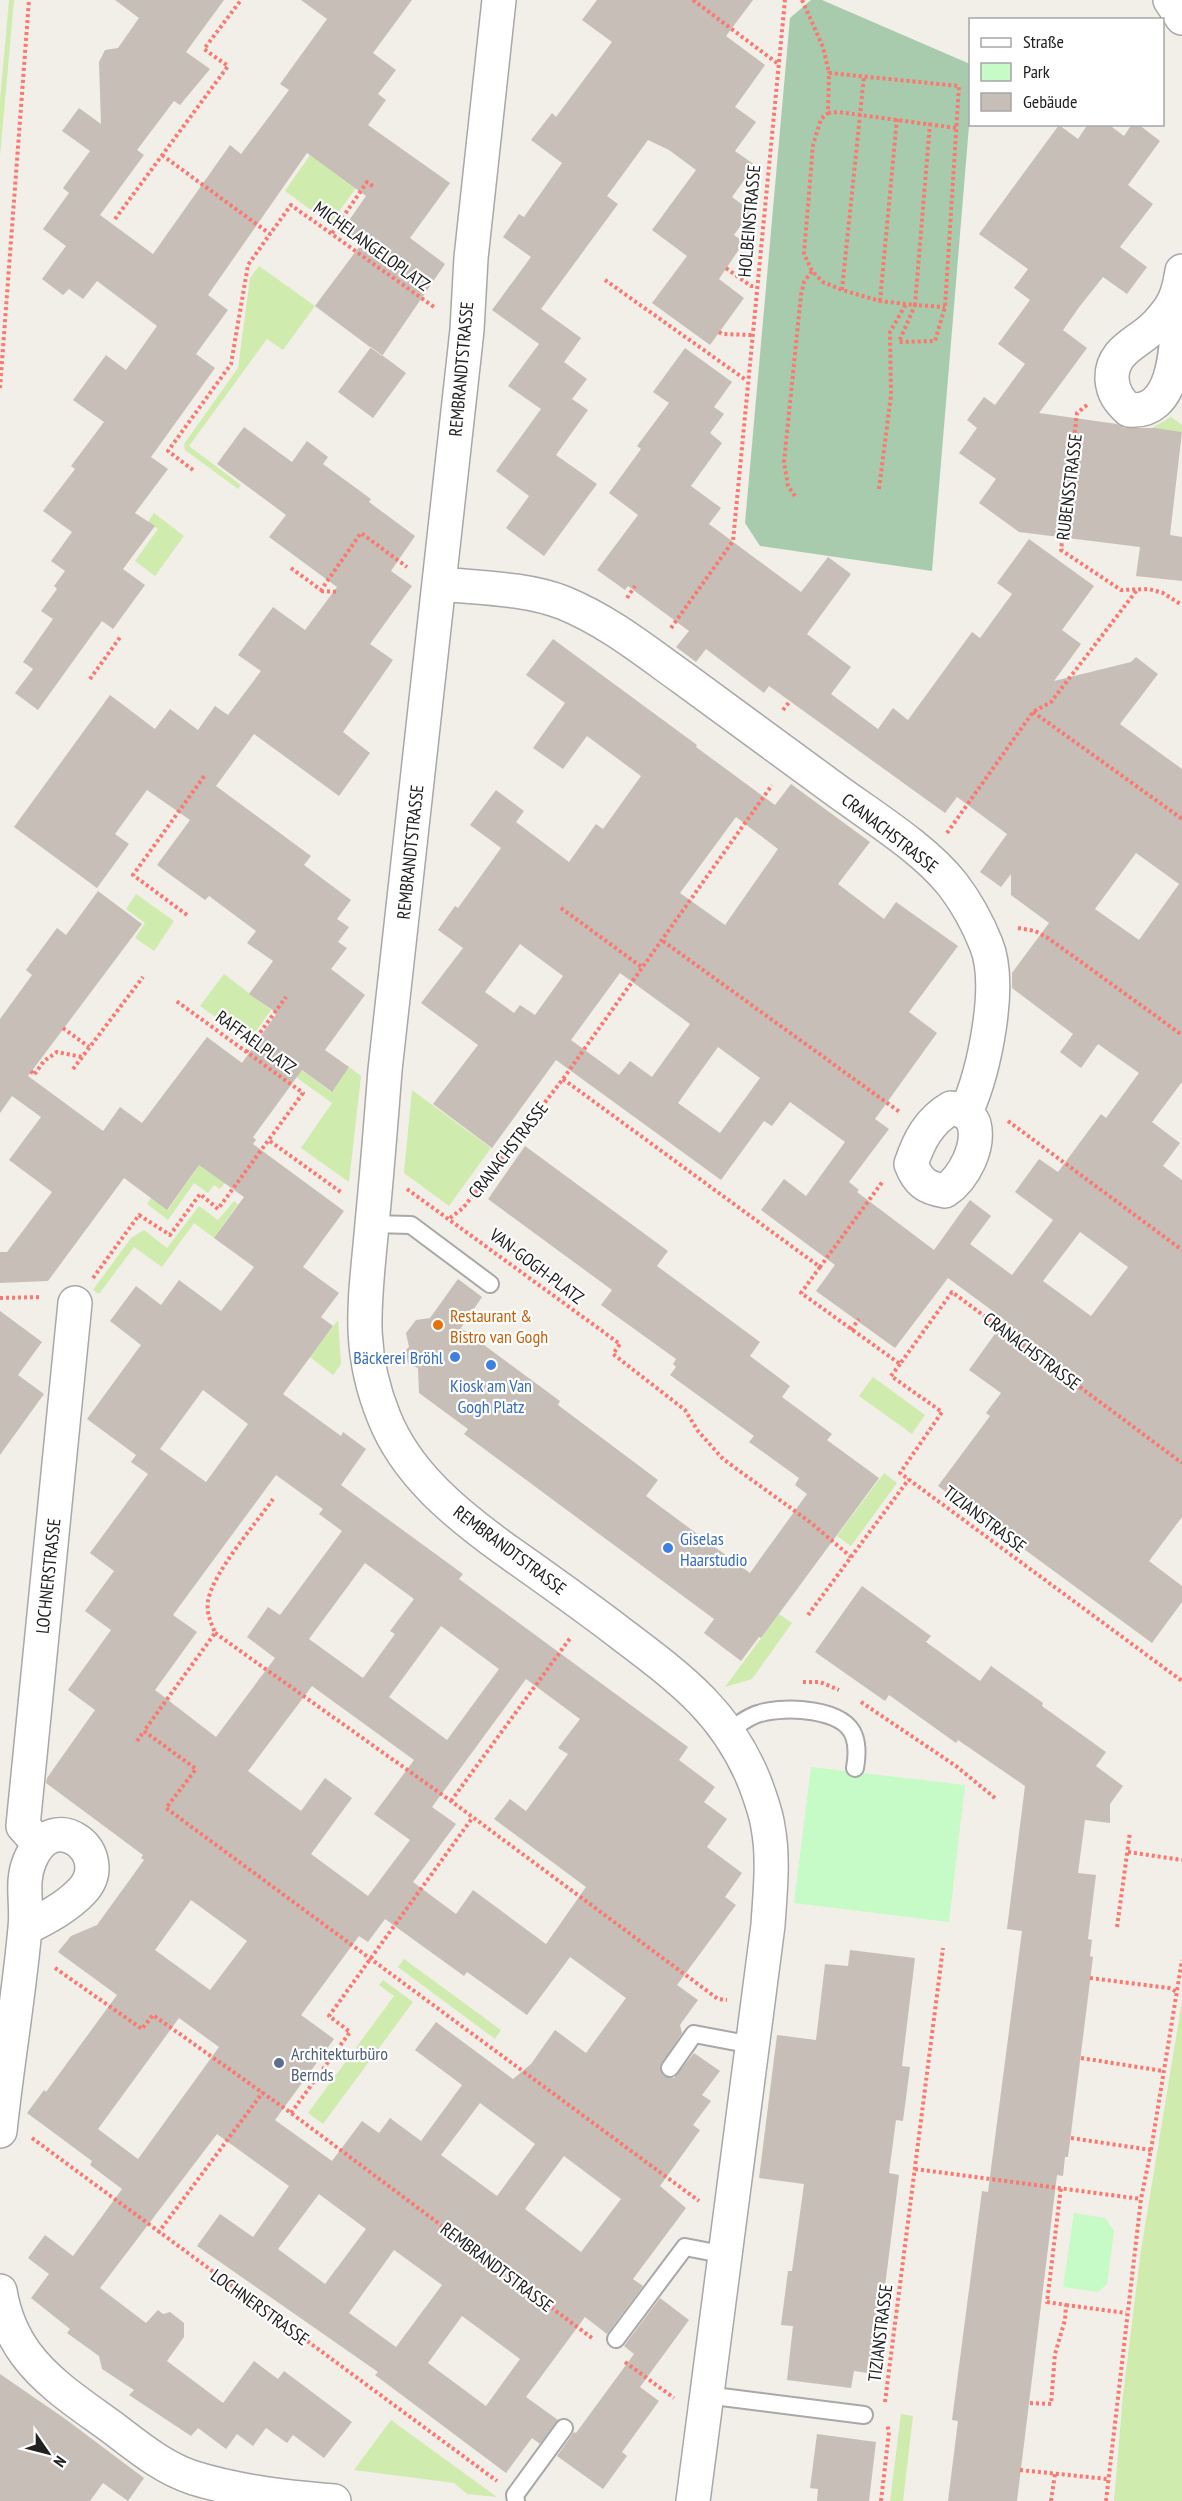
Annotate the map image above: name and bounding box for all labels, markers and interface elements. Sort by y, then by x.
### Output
legend [969,18,1164,126]
text: Straße [1023,30,1064,53]
text: Park [1023,60,1050,83]
text: Gebäude [1023,90,1077,113]
street label: HOLBEINSTRASSE [733,164,765,278]
street label: MICHELANGELOPLATZ [309,196,435,296]
street label: REMBRANDTSTRASSE [444,301,478,437]
street label: RUBENSSTRASSE [1051,432,1087,542]
street label: REMBRANDTSTRASSE [391,784,429,920]
street label: CRANACHSTRASSE [837,788,943,878]
street label: RAFFAELPLATZ [211,1005,301,1079]
street label: CRANACHSTRASSE [463,1097,553,1203]
street label: VAN-GOGH-PLATZ [484,1222,589,1309]
place label: Restaurant & Bistro van Gogh [450,1304,548,1348]
street label: CRANACHSTRASSE [979,1307,1085,1395]
marker: Restaurant & Bistro van Gogh [431,1318,445,1332]
place label: Bäckerei Bröhl [353,1346,444,1369]
marker: Bäckerei Bröhl [448,1350,462,1364]
marker: Kiosk am Van Gogh Platz [484,1358,498,1372]
place label: Kiosk am Van Gogh Platz [450,1374,532,1418]
street label: TIZIANSTRASSE [939,1480,1031,1558]
street label: REMBRANDTSTRASSE [449,1500,571,1600]
street label: LOCHNERSTRASSE [31,1517,65,1635]
place label: Giselas Haarstudio [680,1527,748,1571]
marker: Giselas Haarstudio [661,1541,675,1555]
place label: Architekturbüro Bernds [291,2042,388,2086]
marker: Architekturbüro Bernds [272,2056,286,2070]
street label: REMBRANDTSTRASSE [436,2217,558,2317]
street label: LOCHNERSTRASSE [206,2264,314,2350]
street label: TIZIANSTRASSE [863,2283,897,2383]
north arrow [18,2423,78,2483]
text: N [50,2452,71,2471]

